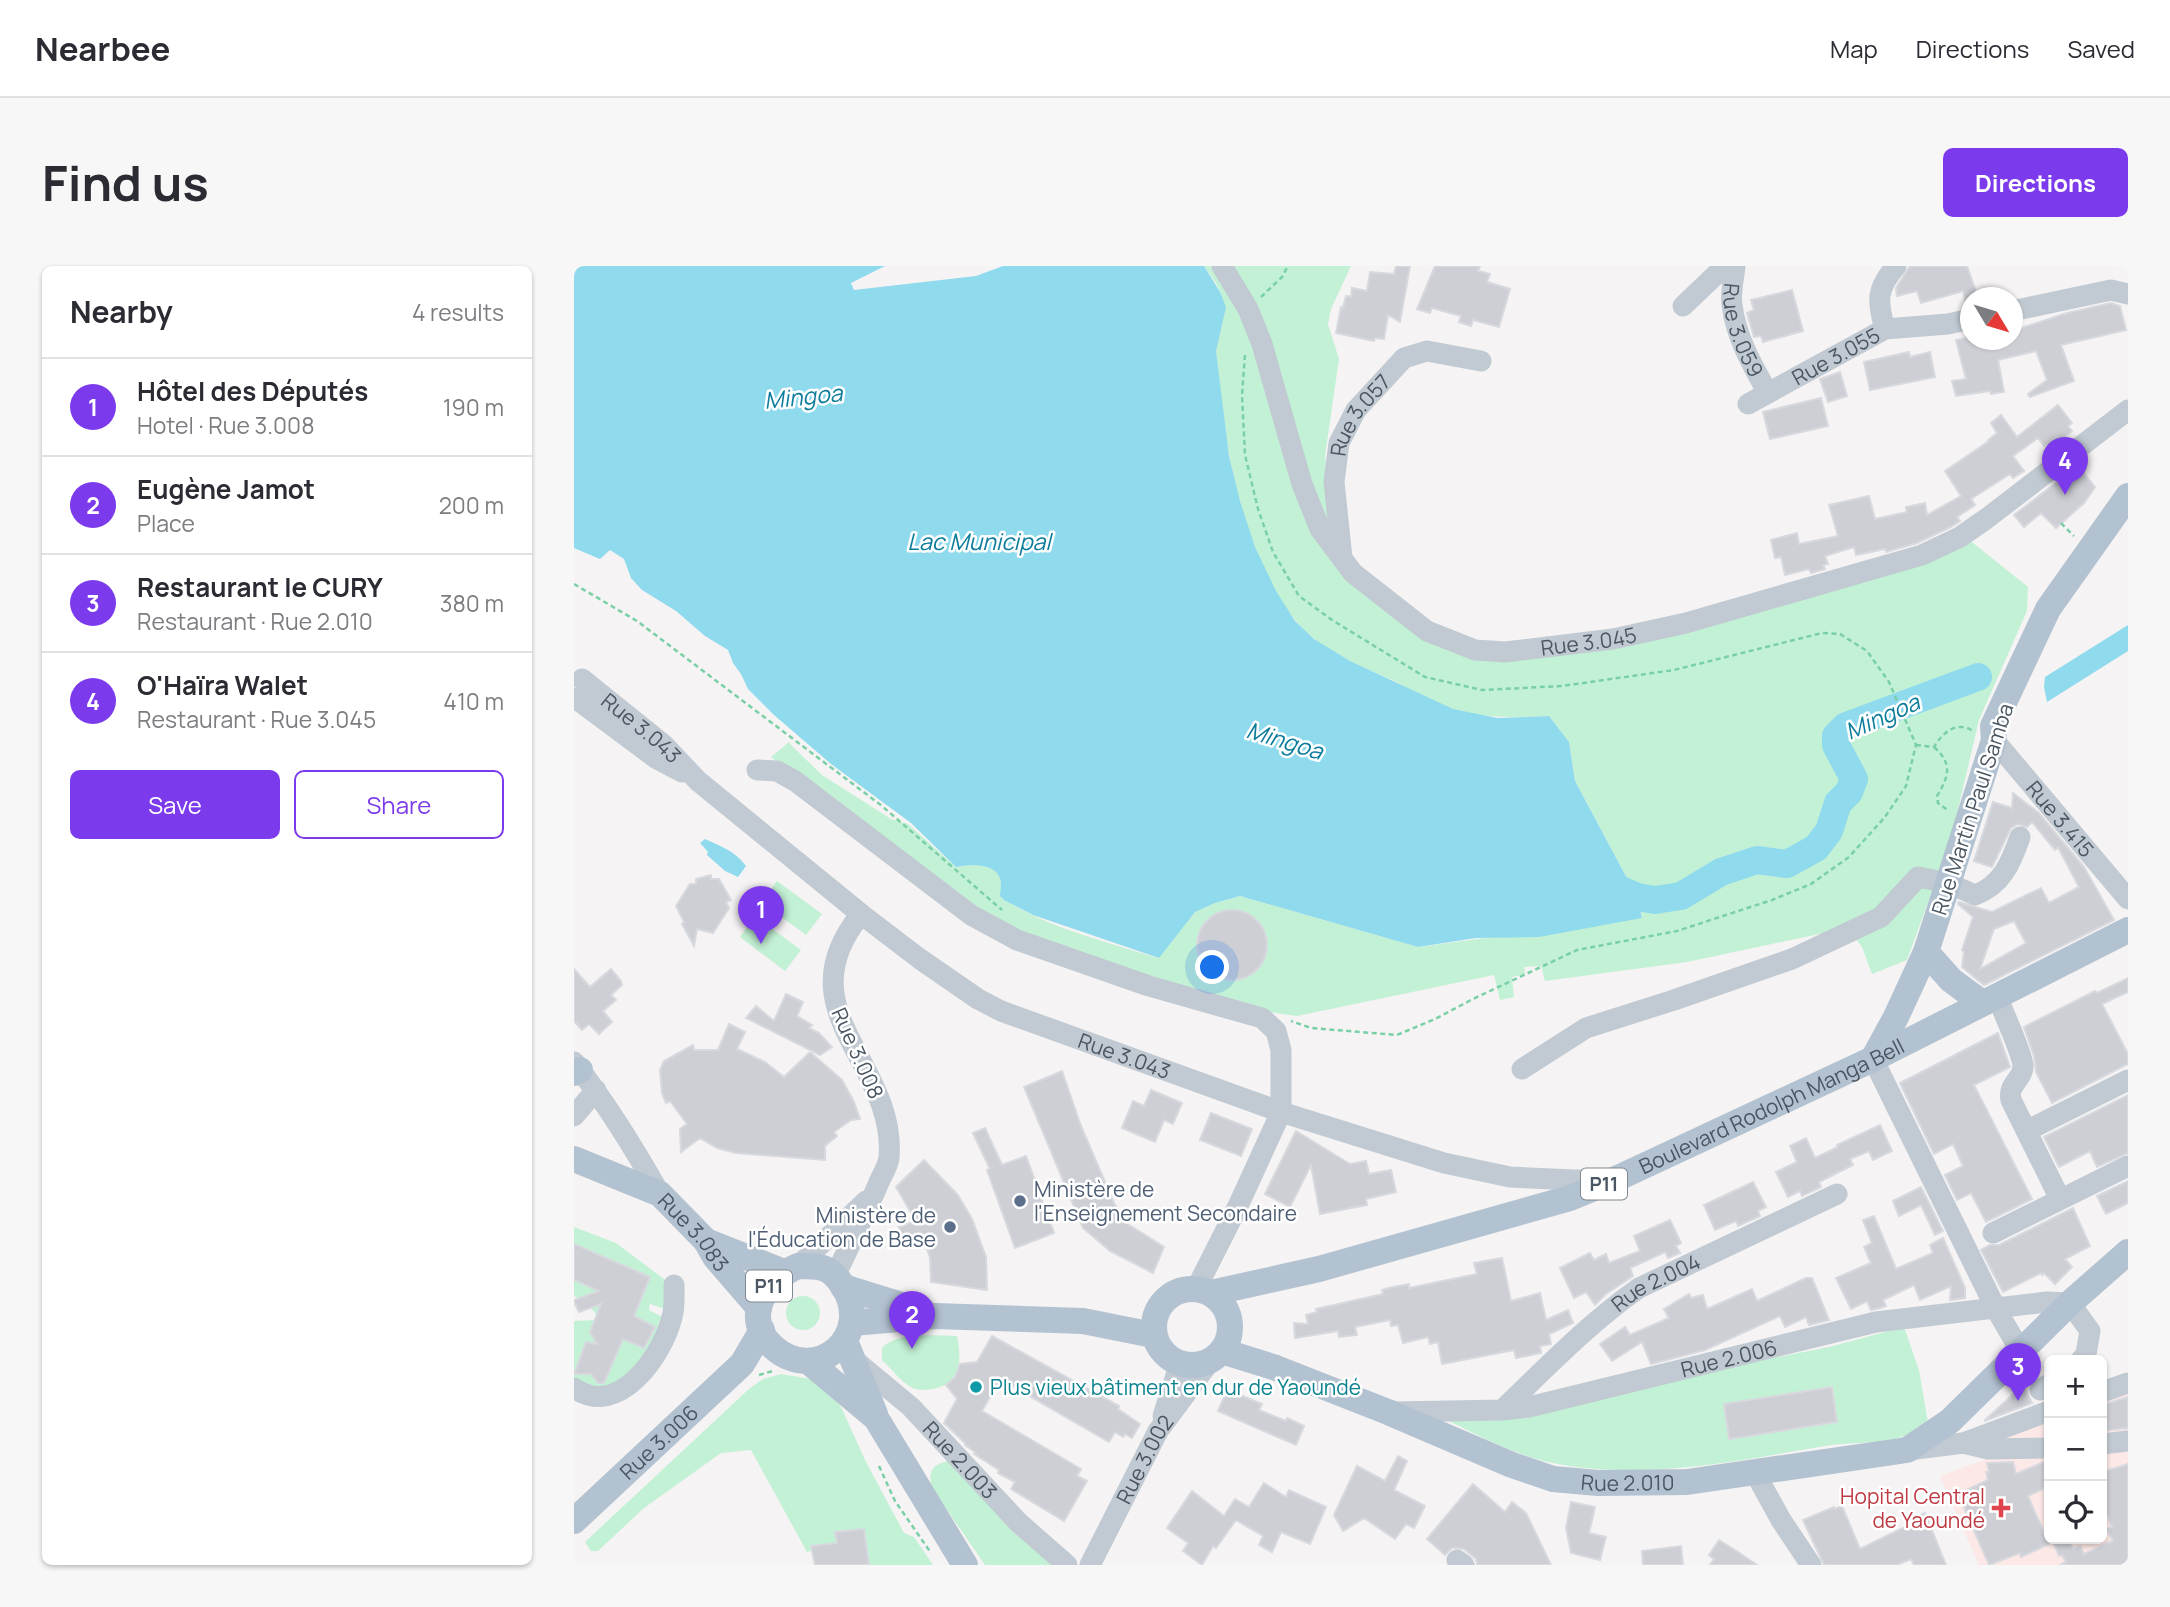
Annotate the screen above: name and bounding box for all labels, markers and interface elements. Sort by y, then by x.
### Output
text: Nearbee [35,26,170,71]
text: Map [1830,32,1878,65]
text: Directions [1916,32,2029,65]
text: Saved [2067,32,2135,65]
button: Directions [1943,148,2128,217]
text: Find us [42,149,209,216]
street label: Rue 3.059 [1717,282,1770,382]
north arrow [1960,287,2023,350]
text: Nearby [70,291,173,332]
text: 4 results [412,296,504,328]
street label: Rue 3.055 [1787,321,1885,391]
street label: Rue 3.057 [1323,368,1396,458]
text: Hôtel des Députés [137,373,368,409]
water label: Mingoa [762,376,845,416]
text: 1 [88,391,98,423]
text: 190 m [443,391,504,423]
text: Hotel · Rue 3.008 [137,409,315,441]
pin: 4 [2042,437,2088,495]
text: Eugène Jamot [137,471,315,507]
text: 2 [86,489,100,521]
text: 200 m [439,489,504,521]
text: Place [137,507,195,539]
water label: Lac Municipal [907,525,1053,557]
text: Restaurant le CURY [137,569,383,605]
text: 3 [86,587,100,619]
text: 380 m [440,587,504,619]
text: Restaurant · Rue 2.010 [137,605,373,637]
street label: Rue 3.045 [1539,620,1639,662]
text: O'Haïra Walet [137,667,308,703]
text: 4 [86,685,100,717]
text: 410 m [443,685,504,717]
water label: Mingoa [1840,685,1925,747]
street label: Rue 3.043 [596,686,688,769]
street label: Rue Martin Paul Samba [1925,700,2019,918]
text: Restaurant · Rue 3.045 [137,703,376,735]
water label: Mingoa [1243,713,1328,767]
button: Save [70,770,280,839]
button: Share [294,770,504,839]
street label: Rue 3.415 [2020,775,2101,863]
pin: 1 [738,886,784,944]
your location [1195,950,1229,984]
street label: Rue 3.008 [825,1003,891,1103]
street label: Rue 3.043 [1075,1026,1174,1085]
street label: Boulevard Rodolph Manga Bell [1634,1032,1909,1180]
road number: P11 [1581,1168,1627,1200]
place label: Ministère de l'Enseignement Secondaire [1034,1175,1297,1227]
street label: Rue 3.083 [652,1187,735,1277]
marker: Ministère de l'Enseignement Secondaire [1012,1193,1028,1209]
place label: Ministère de l'Éducation de Base [748,1201,936,1253]
marker: Ministère de l'Éducation de Base [942,1219,958,1235]
street label: Rue 2.004 [1605,1247,1705,1318]
road number: P11 [746,1270,792,1302]
pin: 2 [889,1291,935,1349]
street label: Rue 2.006 [1678,1333,1780,1383]
pin: 3 [1995,1343,2041,1401]
map controls [2044,1355,2107,1544]
button: + [2044,1355,2107,1418]
place label: Plus vieux bâtiment en dur de Yaoundé [990,1373,1361,1401]
marker: Plus vieux bâtiment en dur de Yaoundé [968,1379,984,1395]
street label: Rue 3.006 [613,1398,704,1485]
street label: Rue 3.002 [1109,1409,1179,1508]
street label: Rue 2.003 [917,1415,1003,1505]
button: − [2044,1418,2107,1481]
street label: Rue 2.010 [1580,1468,1675,1497]
button: locate [2044,1481,2107,1544]
place label: Hopital Central de Yaoundé [1840,1482,1985,1534]
marker: Hopital Central de Yaoundé [1991,1498,2011,1518]

